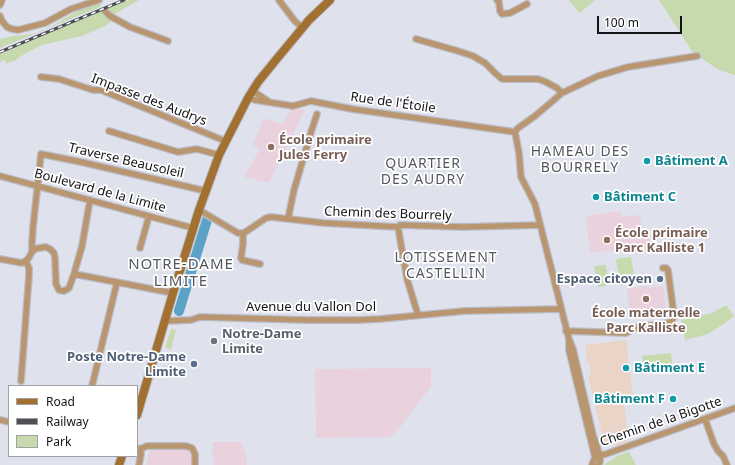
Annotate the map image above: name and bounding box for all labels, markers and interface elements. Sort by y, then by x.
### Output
scale bar [599,8,684,34]
text: 100 m [604,14,639,31]
street label: Impasse des Audrys [89,71,209,129]
street label: Rue de l'Étoile [350,89,436,117]
place label: École primaire Jules Ferry [279,132,372,163]
street label: Traverse Beausoleil [67,140,185,182]
marker: École primaire Jules Ferry [266,142,276,152]
district label: HAMEAU DES BOURRELY [531,144,629,176]
place label: Bâtiment A [655,153,728,169]
district label: QUARTIER DES AUDRY [381,156,465,188]
marker: Bâtiment A [642,156,652,166]
street label: Boulevard de la Limite [32,166,168,216]
place label: Bâtiment C [604,189,676,205]
marker: Bâtiment C [591,192,601,202]
street label: Chemin des Bourrely [324,204,452,224]
place label: École primaire Parc Kalliste 1 [615,225,708,256]
marker: École primaire Parc Kalliste 1 [602,235,612,245]
district label: LOTISSEMENT CASTELLIN [394,250,498,282]
district label: NOTRE-DAME LIMITE [128,256,234,291]
place label: Espace citoyen [557,271,652,287]
marker: Espace citoyen [655,274,665,284]
marker: École maternelle Parc Kalliste [641,294,651,304]
street label: Avenue du Vallon Dol [246,299,376,315]
place label: École maternelle Parc Kalliste [592,305,700,336]
place label: Notre-Dame Limite [222,326,302,357]
marker: Notre-Dame Limite [209,336,219,346]
place label: Poste Notre-Dame Limite [67,349,186,380]
marker: Poste Notre-Dame Limite [189,359,199,369]
place label: Bâtiment E [634,360,705,376]
marker: Bâtiment E [621,363,631,373]
legend [8,385,138,457]
place label: Bâtiment F [594,391,665,407]
text: Road [46,393,75,410]
street label: Chemin de la Bigotte [598,394,724,450]
marker: Bâtiment F [668,394,678,404]
text: Railway [46,413,89,430]
text: Park [46,433,71,450]

